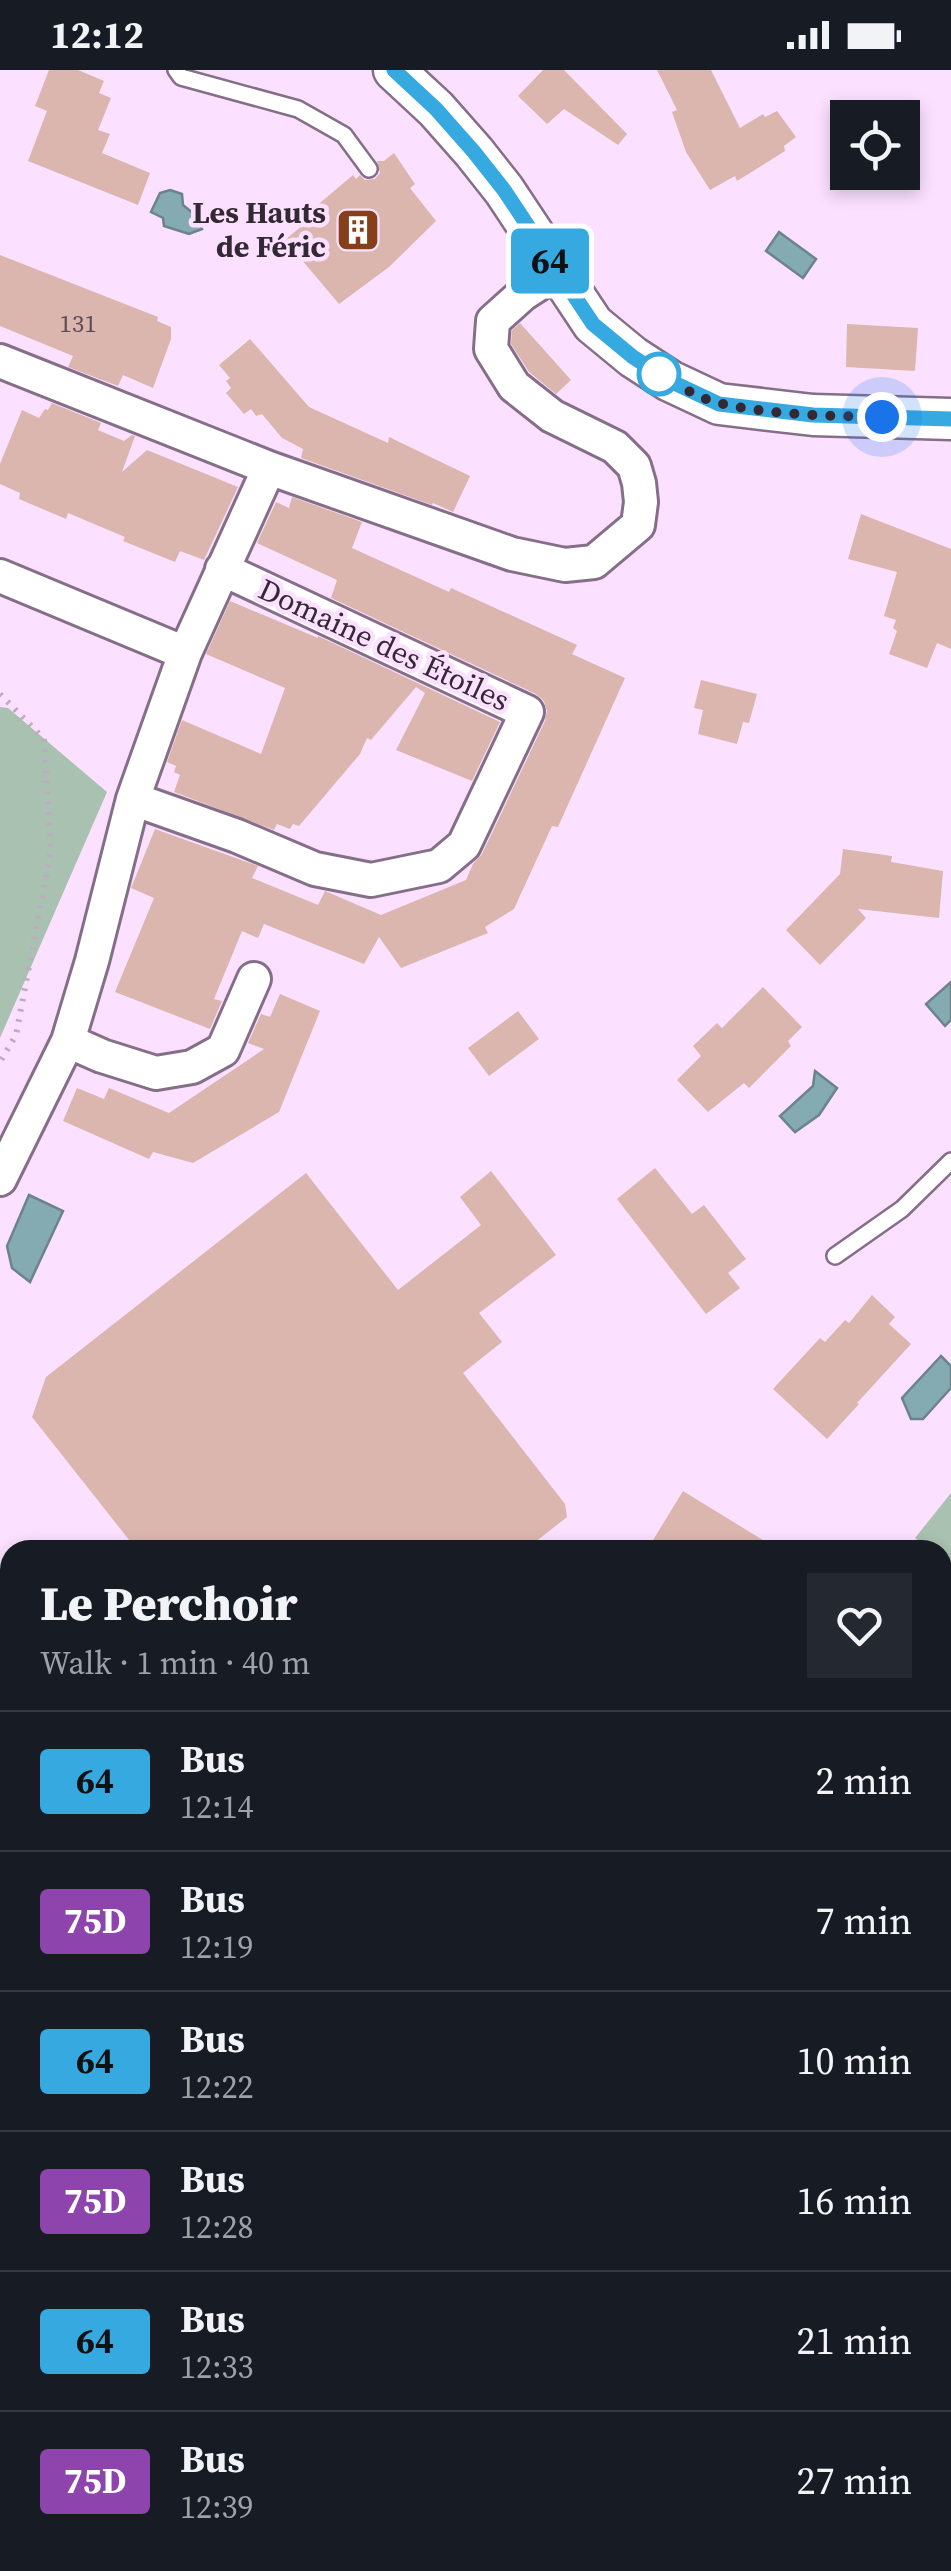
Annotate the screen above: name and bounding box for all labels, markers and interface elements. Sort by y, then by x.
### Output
text: 12:12 [50,9,144,61]
map controls [830,100,920,190]
button: locate [830,100,920,190]
place label: Les Hauts de Féric [192,192,326,267]
building icon: Les Hauts de Féric [335,207,381,253]
line badge: 64 [505,228,595,294]
text: 64 [531,237,569,285]
house number: 131 [59,306,97,340]
unlabelled marker [638,353,680,395]
your location [857,392,907,442]
street label: Domaine des Étoiles [252,568,516,721]
text: Le Perchoir [40,1570,297,1636]
button: heart [807,1573,912,1678]
text: Walk · 1 min · 40 m [40,1641,310,1685]
text: Bus [180,1733,245,1785]
text: 2 min [816,1755,912,1807]
text: 64 [76,1757,114,1805]
text: 12:14 [180,1785,254,1829]
text: Bus [180,1873,245,1925]
text: 7 min [816,1895,912,1947]
text: 75D [64,1897,126,1945]
text: 12:19 [180,1925,254,1969]
text: Bus [180,2013,245,2065]
text: 10 min [797,2035,912,2087]
text: 64 [76,2037,114,2085]
text: 12:22 [180,2065,254,2109]
text: Bus [180,2153,245,2205]
text: 16 min [797,2175,912,2227]
text: 75D [64,2177,126,2225]
text: 12:28 [180,2205,254,2249]
text: Bus [180,2293,245,2345]
text: 21 min [797,2315,912,2367]
text: 64 [76,2317,114,2365]
text: 12:33 [180,2345,254,2389]
text: Bus [180,2433,245,2485]
text: 27 min [797,2455,912,2507]
text: 75D [64,2457,126,2505]
text: 12:39 [180,2485,254,2529]

